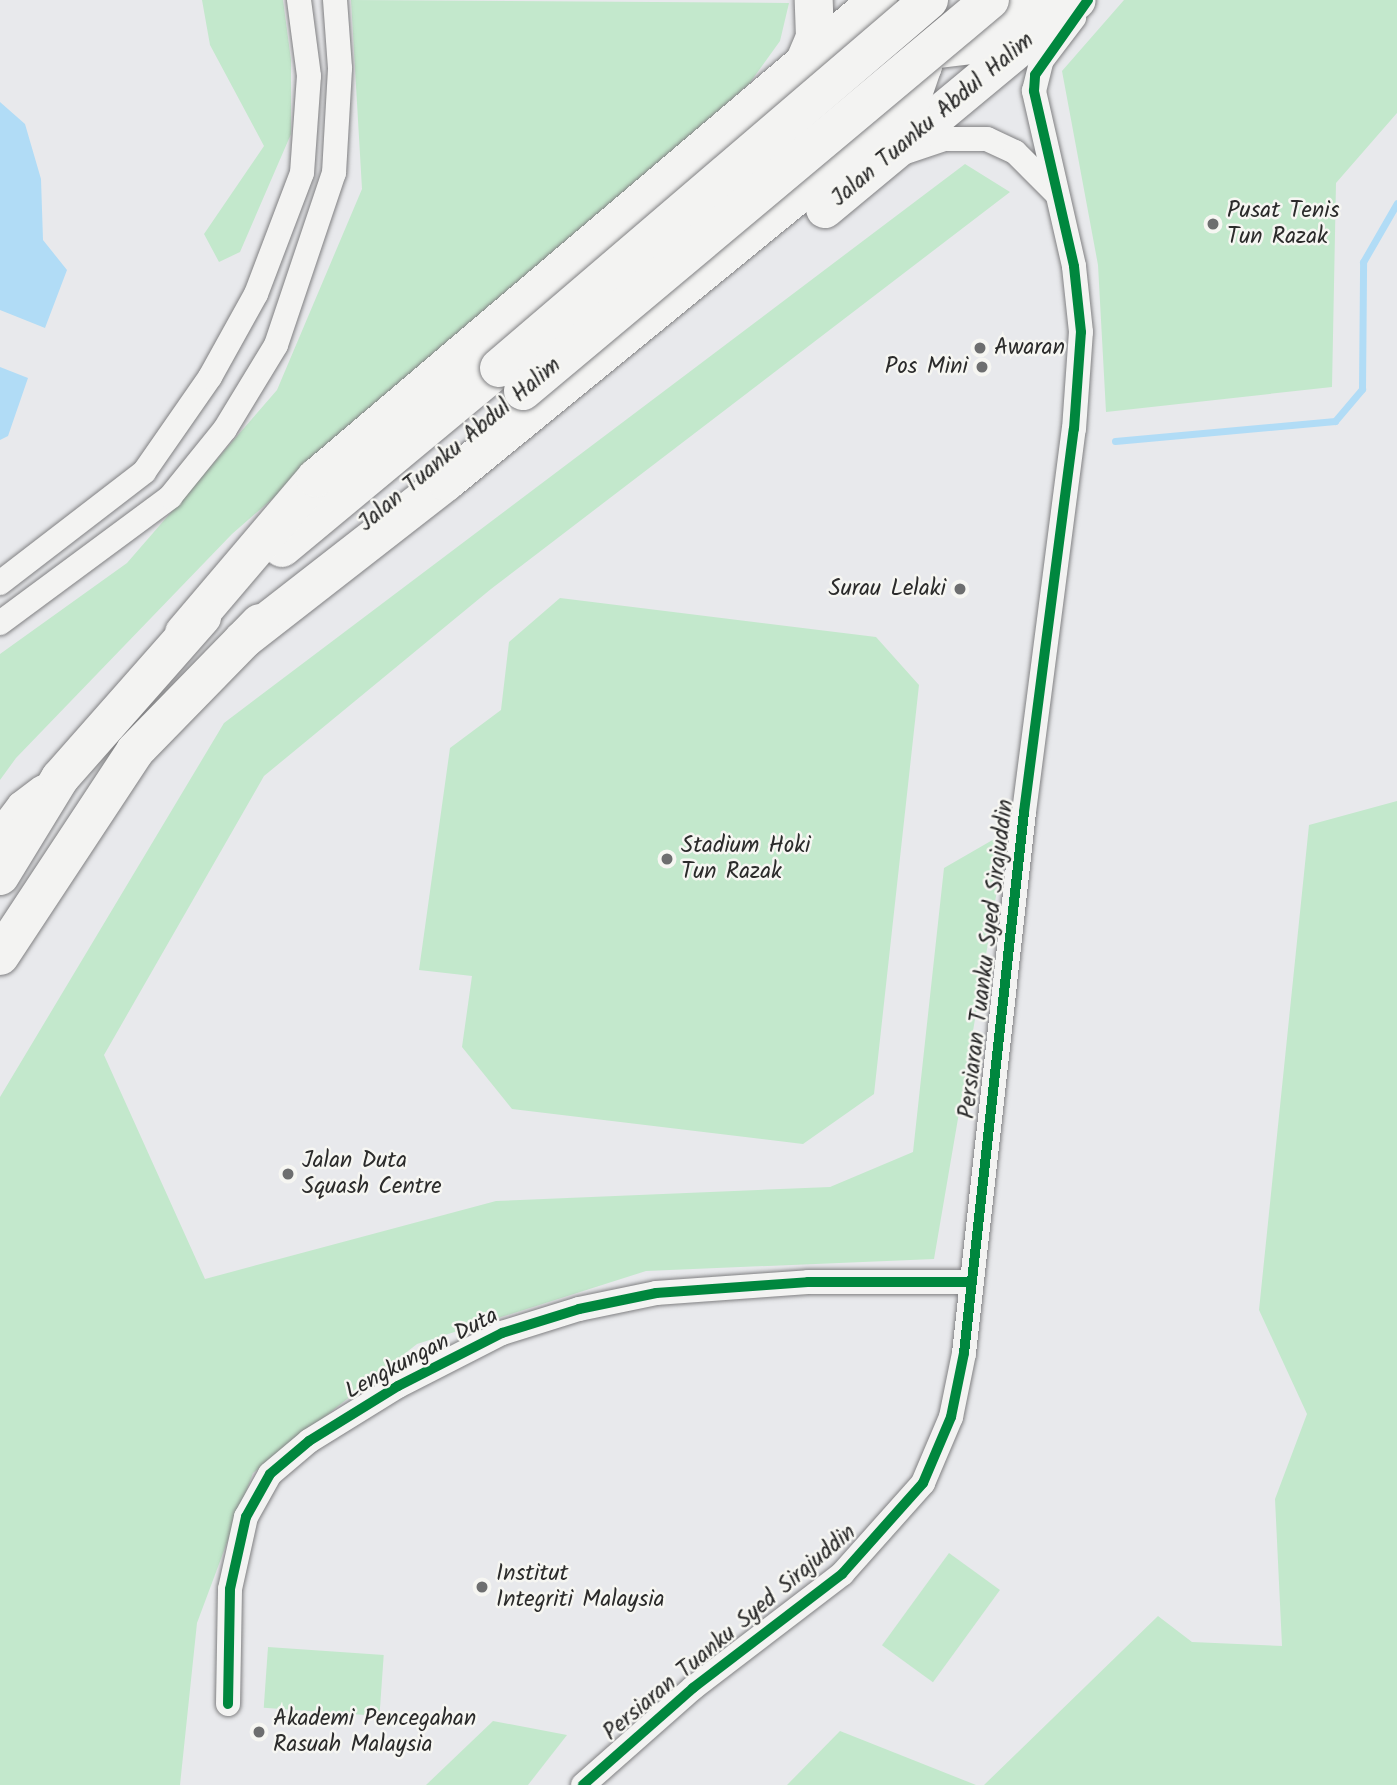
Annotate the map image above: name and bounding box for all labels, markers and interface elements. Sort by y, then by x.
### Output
street label: Jalan Tuanku Abdul Halim [826,27,1040,213]
place label: Pusat Tenis Tun Razak [1227,197,1339,251]
marker: Pusat Tenis Tun Razak [1205,216,1221,232]
place label: Awaran [994,334,1065,362]
marker: Awaran [972,340,988,356]
street label: Jalan Tuanku Abdul Halim [353,352,567,538]
place label: Pos Mini [885,353,968,381]
marker: Pos Mini [974,359,990,375]
place label: Surau Lelaki [828,575,946,603]
marker: Surau Lelaki [952,581,968,597]
street label: Persiaran Tuanku Syed Sirajuddin [954,798,1020,1120]
place label: Stadium Hoki Tun Razak [681,832,811,886]
marker: Stadium Hoki Tun Razak [659,851,675,867]
place label: Jalan Duta Squash Centre [302,1147,442,1201]
marker: Jalan Duta Squash Centre [280,1166,296,1182]
street label: Lengkungan Duta [341,1302,503,1406]
street label: Persiaran Tuanku Syed Sirajuddin [598,1519,862,1747]
place label: Institut Integriti Malaysia [496,1560,664,1614]
marker: Institut Integriti Malaysia [474,1579,490,1595]
place label: Akademi Pencegahan Rasuah Malaysia [273,1705,476,1759]
marker: Akademi Pencegahan Rasuah Malaysia [251,1724,267,1740]

